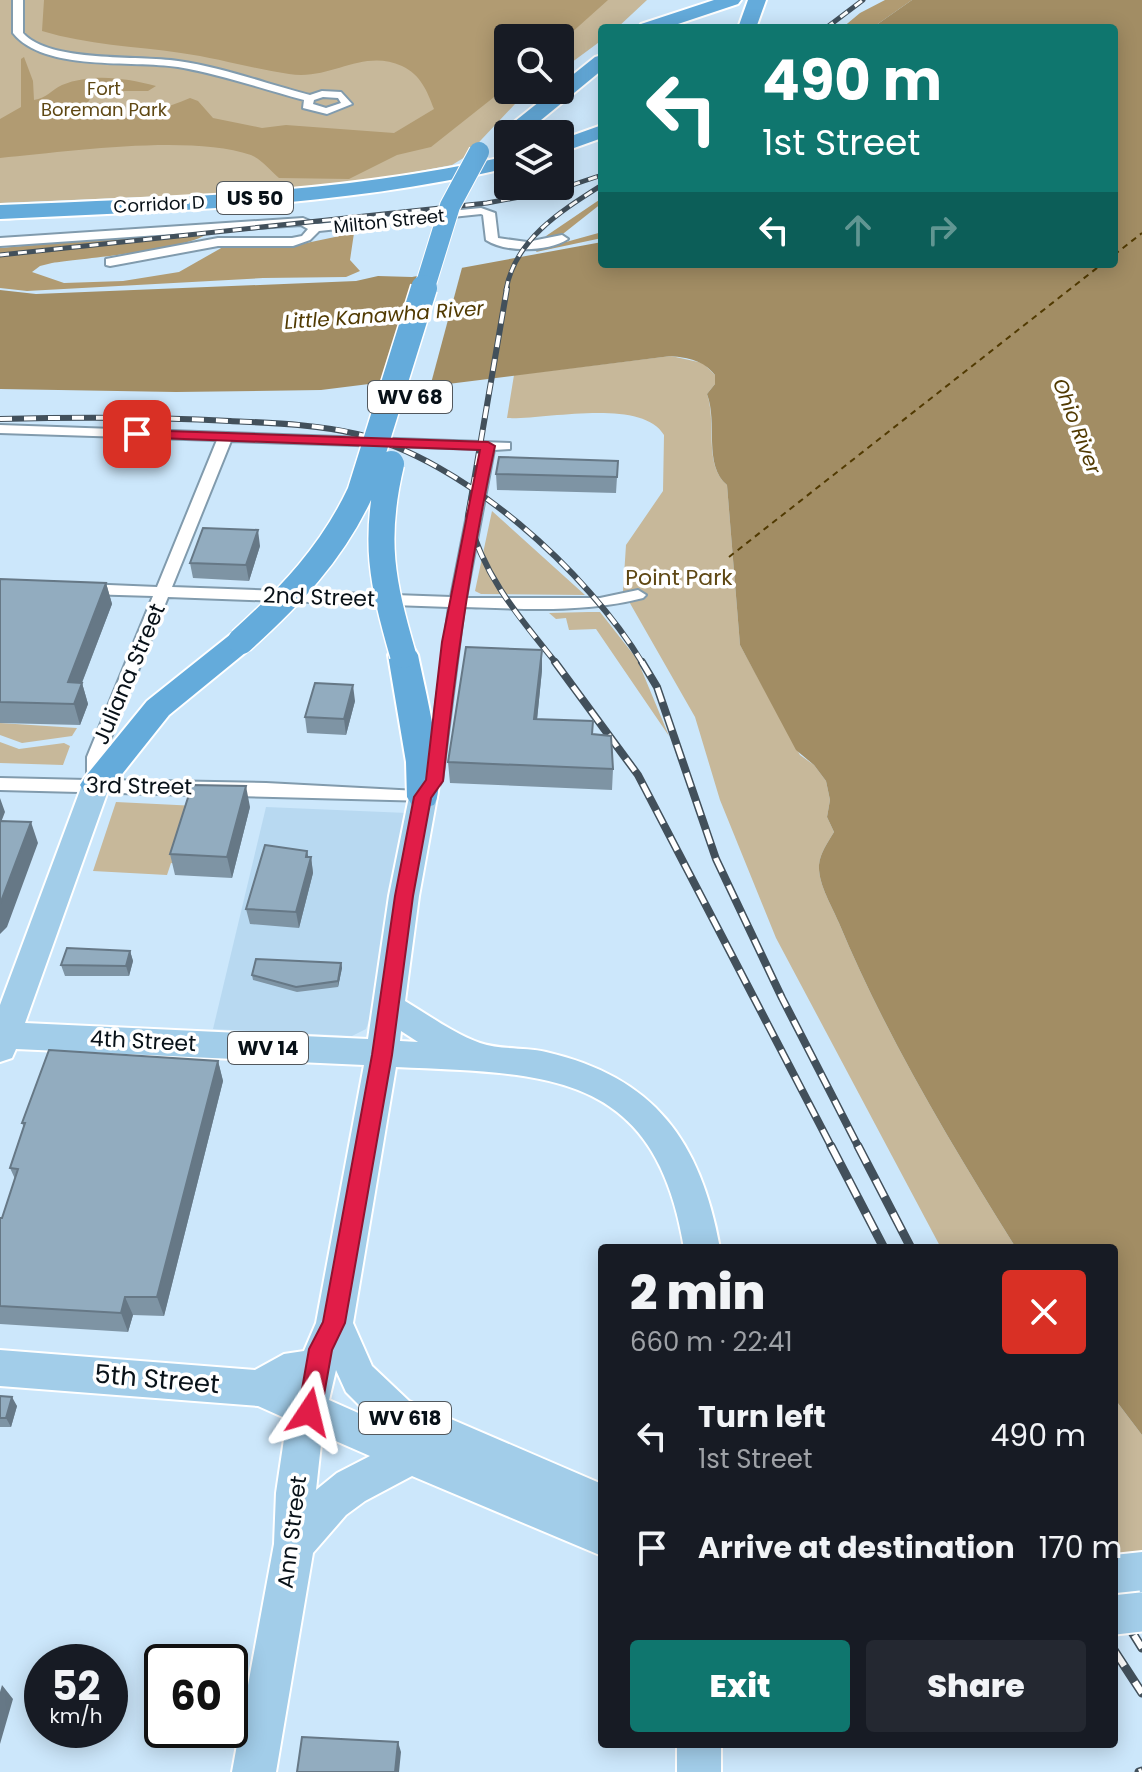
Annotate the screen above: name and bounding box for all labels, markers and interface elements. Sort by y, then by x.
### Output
map controls [494,24,574,200]
button: search [494,24,574,104]
text: 490 m [762,41,942,120]
icon: left [630,56,734,160]
park label: Fort Boreman Park [41,76,168,122]
text: 1st Street [762,117,920,168]
button: layers [494,120,574,200]
road number: US 50 [217,182,293,214]
street label: Corridor D [113,189,205,219]
street label: Milton Street [332,203,446,239]
icon: left [752,208,796,252]
icon: ahead [836,208,880,252]
icon: right [920,208,964,252]
water label: Little Kanawha River [283,294,485,336]
water label: Ohio River [1046,374,1108,478]
road number: WV 68 [368,381,452,413]
pin [103,400,171,468]
icon: arrive [115,412,159,456]
park label: Point Park [625,562,733,593]
street label: 2nd Street [263,580,375,614]
street label: Juliana Street [85,599,173,749]
street label: 3rd Street [86,770,192,802]
street label: 4th Street [89,1023,197,1059]
road number: WV 14 [228,1032,308,1064]
text: 2 min [630,1259,765,1326]
button: close [1002,1270,1086,1354]
text: 660 m · 22:41 [630,1324,793,1360]
street label: 5th Street [93,1356,221,1402]
position arrow [267,1370,351,1454]
text: Turn left [698,1395,826,1438]
road number: WV 618 [359,1402,451,1434]
icon: left [630,1414,674,1458]
text: 490 m [990,1414,1086,1457]
text: 1st Street [698,1441,812,1477]
street label: Ann Street [270,1474,314,1590]
icon: arrive [630,1526,674,1570]
text: Arrive at destination [698,1526,1015,1569]
text: 170 m [1039,1526,1122,1569]
button: Exit [630,1640,850,1732]
button: Share [866,1640,1086,1732]
speed limit sign: 60 [144,1644,248,1748]
text: 52 [52,1658,100,1714]
text: km/h [49,1702,103,1730]

